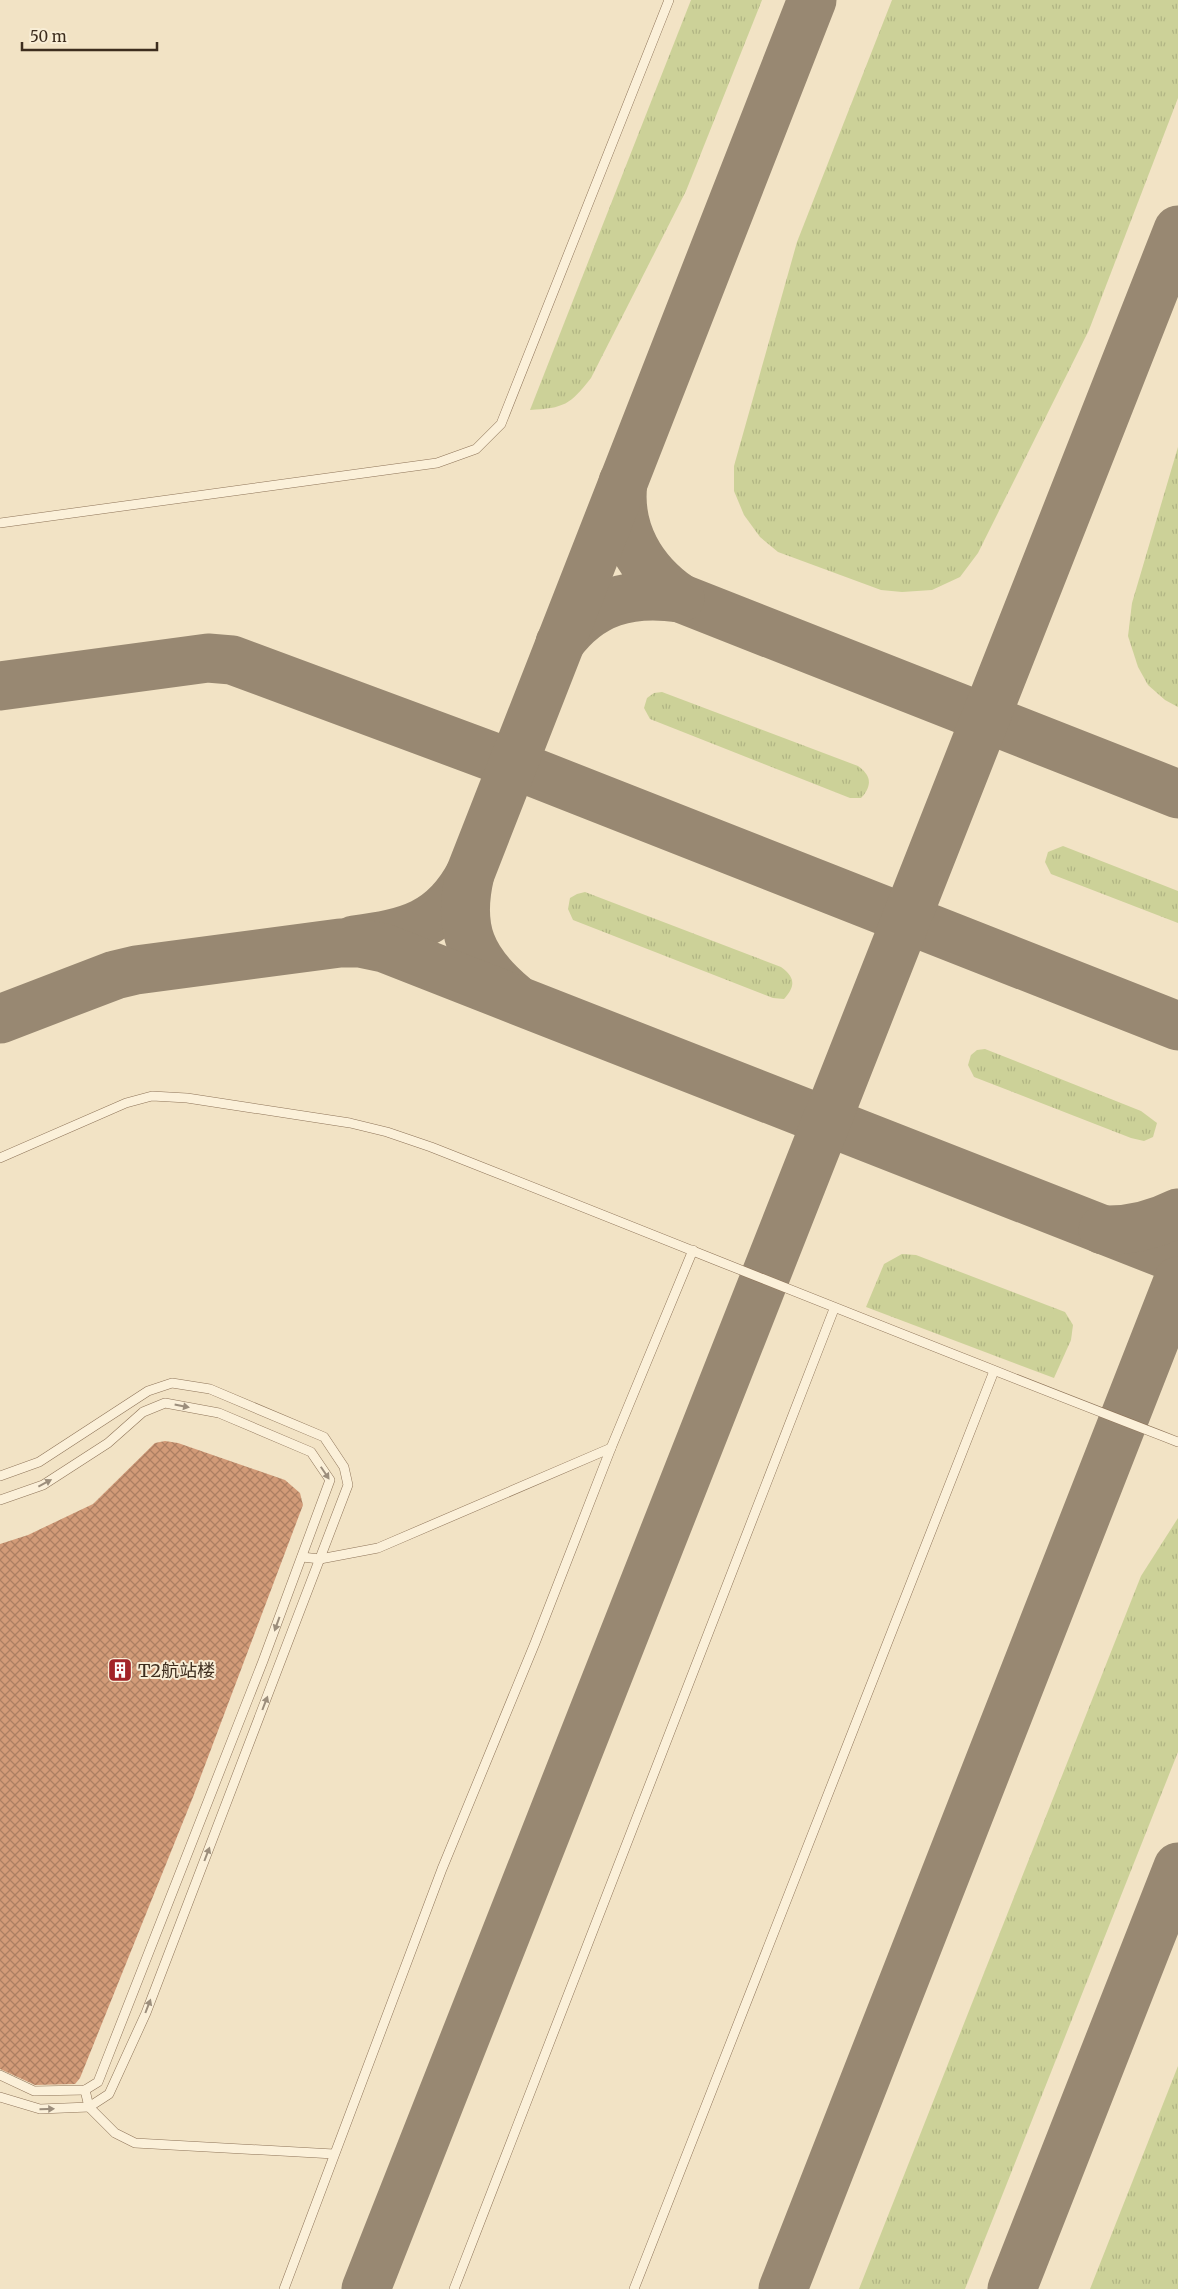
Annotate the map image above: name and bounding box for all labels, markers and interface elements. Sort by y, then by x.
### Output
scale bar [22,20,158,52]
text: 50 m [30,27,67,46]
one-way arrow [175,1402,190,1410]
one-way arrow [320,1466,330,1480]
one-way arrow [39,1478,52,1487]
one-way arrow [273,1617,280,1632]
building icon: T2航站楼 [107,1657,133,1683]
place label: T2航站楼 [138,1659,215,1682]
one-way arrow [261,1695,269,1710]
one-way arrow [204,1847,211,1862]
one-way arrow [145,1999,153,2013]
one-way arrow [39,2105,55,2113]

